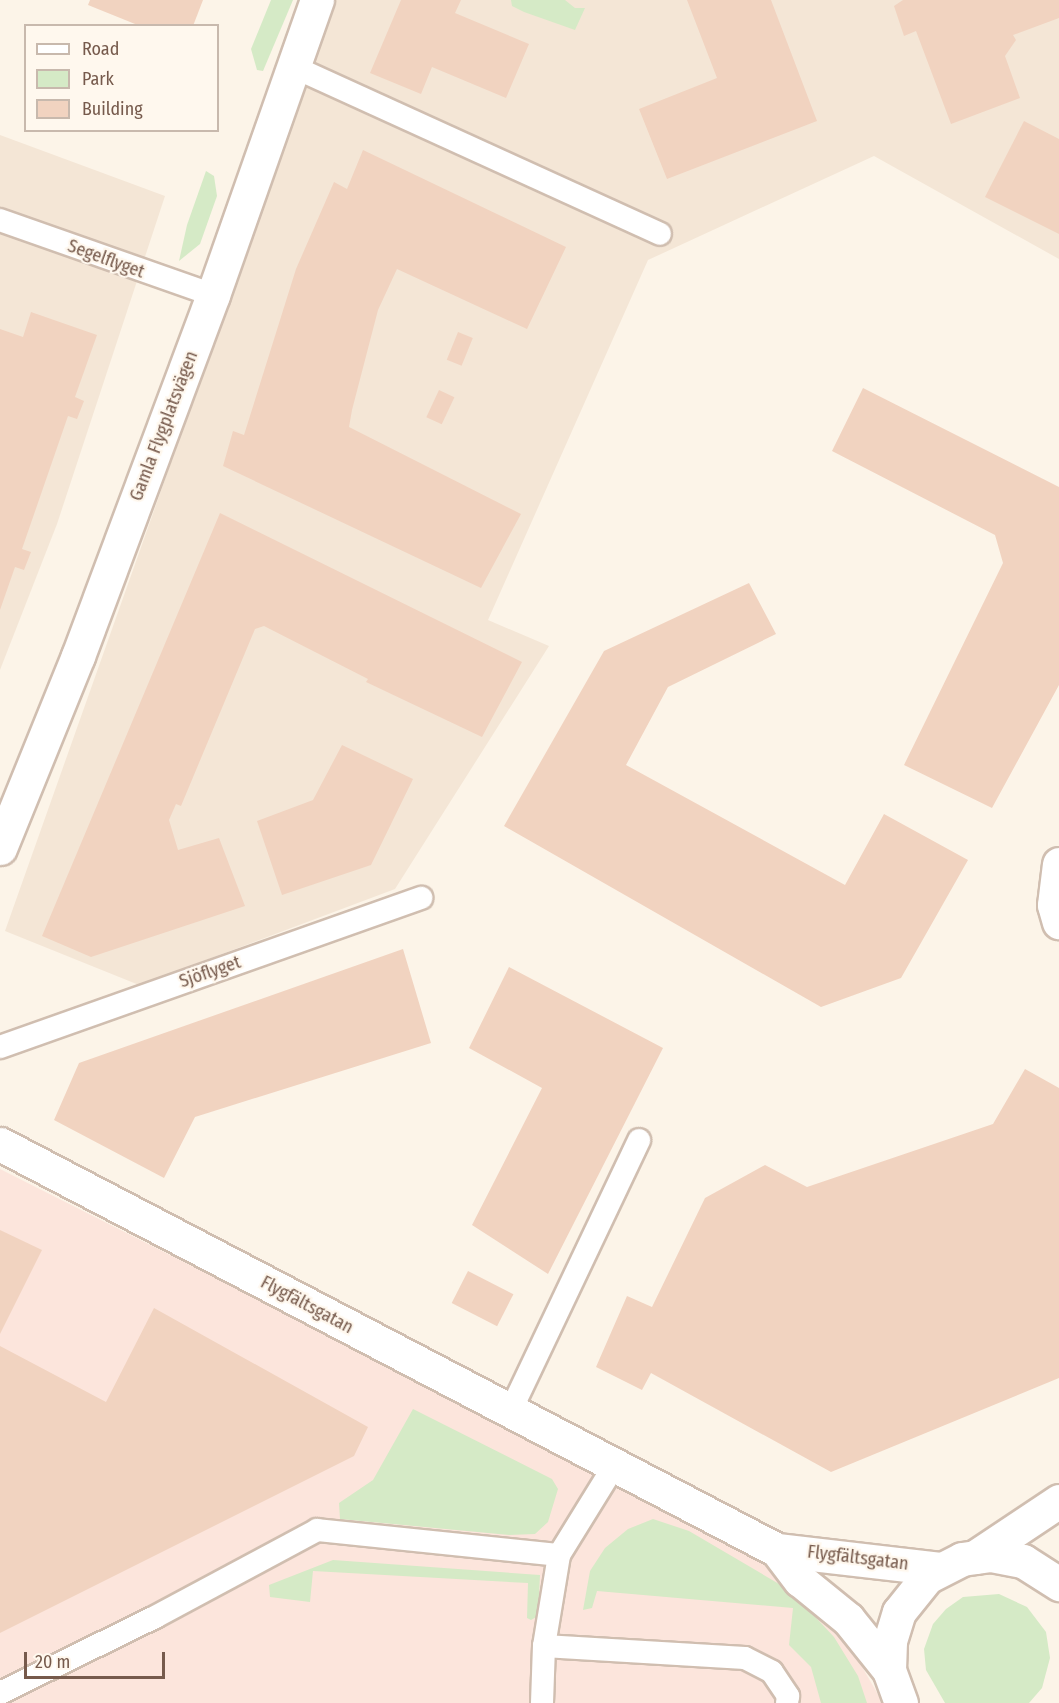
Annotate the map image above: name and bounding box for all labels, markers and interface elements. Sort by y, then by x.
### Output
legend [24,24,219,132]
text: Road [82,38,119,60]
text: Park [82,68,114,90]
text: Building [82,98,143,120]
street label: Segelflyget [65,235,147,283]
street label: Gamla Flygplatsvägen [125,348,203,504]
street label: Sjöflyget [176,951,244,993]
street label: Flygfältsgatan [257,1272,357,1338]
street label: Flygfältsgatan [806,1541,910,1575]
scale bar [27,1640,168,1678]
text: 20 m [35,1651,70,1673]

